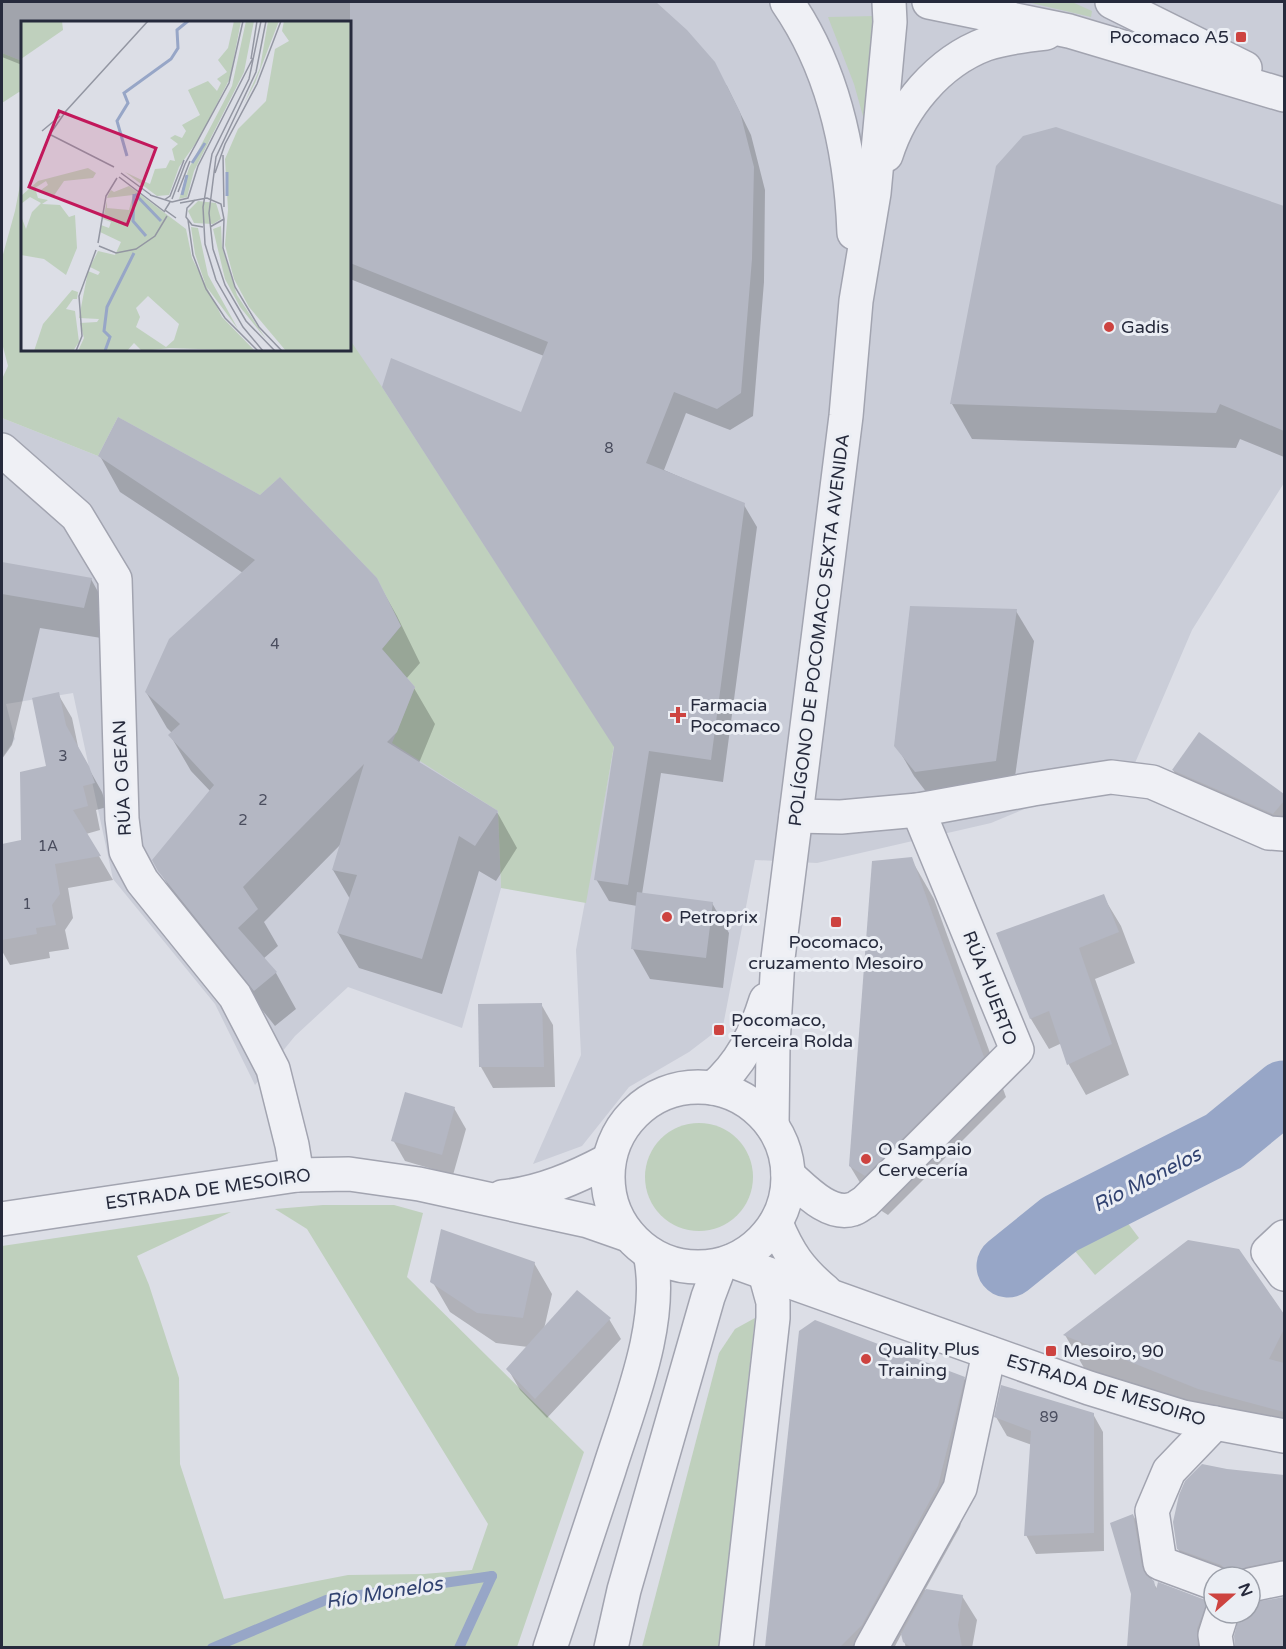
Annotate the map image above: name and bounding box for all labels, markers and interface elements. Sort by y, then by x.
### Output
inset map [21,21,351,351]
place label: Pocomaco A5 [1109,26,1229,48]
marker: Pocomaco A5 [1234,30,1248,44]
place label: Gadis [1121,316,1169,338]
marker: Gadis [1102,320,1116,334]
street label: POLÍGONO DE POCOMACO SEXTA AVENIDA [784,432,854,828]
house number: 8 [604,439,614,457]
house number: 4 [270,635,280,653]
place label: Farmacia Pocomaco [690,694,780,737]
marker: Farmacia Pocomaco [671,708,685,722]
street label: RÚA O GEAN [108,719,136,837]
house number: 3 [58,747,68,765]
house number: 2 [258,791,268,809]
house number: 2 [238,811,248,829]
house number: 1A [38,837,58,855]
house number: 1 [22,895,32,913]
place label: Petroprix [679,906,758,928]
marker: Petroprix [660,910,674,924]
marker: Pocomaco, cruzamento Mesoiro [829,915,843,929]
street label: RÚA HUERTO [958,928,1022,1048]
place label: Pocomaco, cruzamento Mesoiro [748,931,924,974]
place label: Pocomaco, Terceira Rolda [731,1009,853,1052]
marker: Pocomaco, Terceira Rolda [712,1023,726,1037]
place label: O Sampaio Cervecería [878,1138,972,1181]
water label: Río Monelos [1089,1142,1206,1217]
marker: O Sampaio Cervecería [859,1152,873,1166]
street label: ESTRADA DE MESOIRO [104,1164,312,1214]
place label: Quality Plus Training [878,1338,980,1381]
place label: Mesoiro, 90 [1063,1340,1164,1362]
marker: Mesoiro, 90 [1044,1344,1058,1358]
street label: ESTRADA DE MESOIRO [1004,1349,1208,1431]
marker: Quality Plus Training [859,1352,873,1366]
house number: 89 [1040,1408,1058,1426]
north arrow [1202,1565,1262,1625]
water label: Río Monelos [324,1572,446,1614]
text: N [1233,1580,1257,1600]

